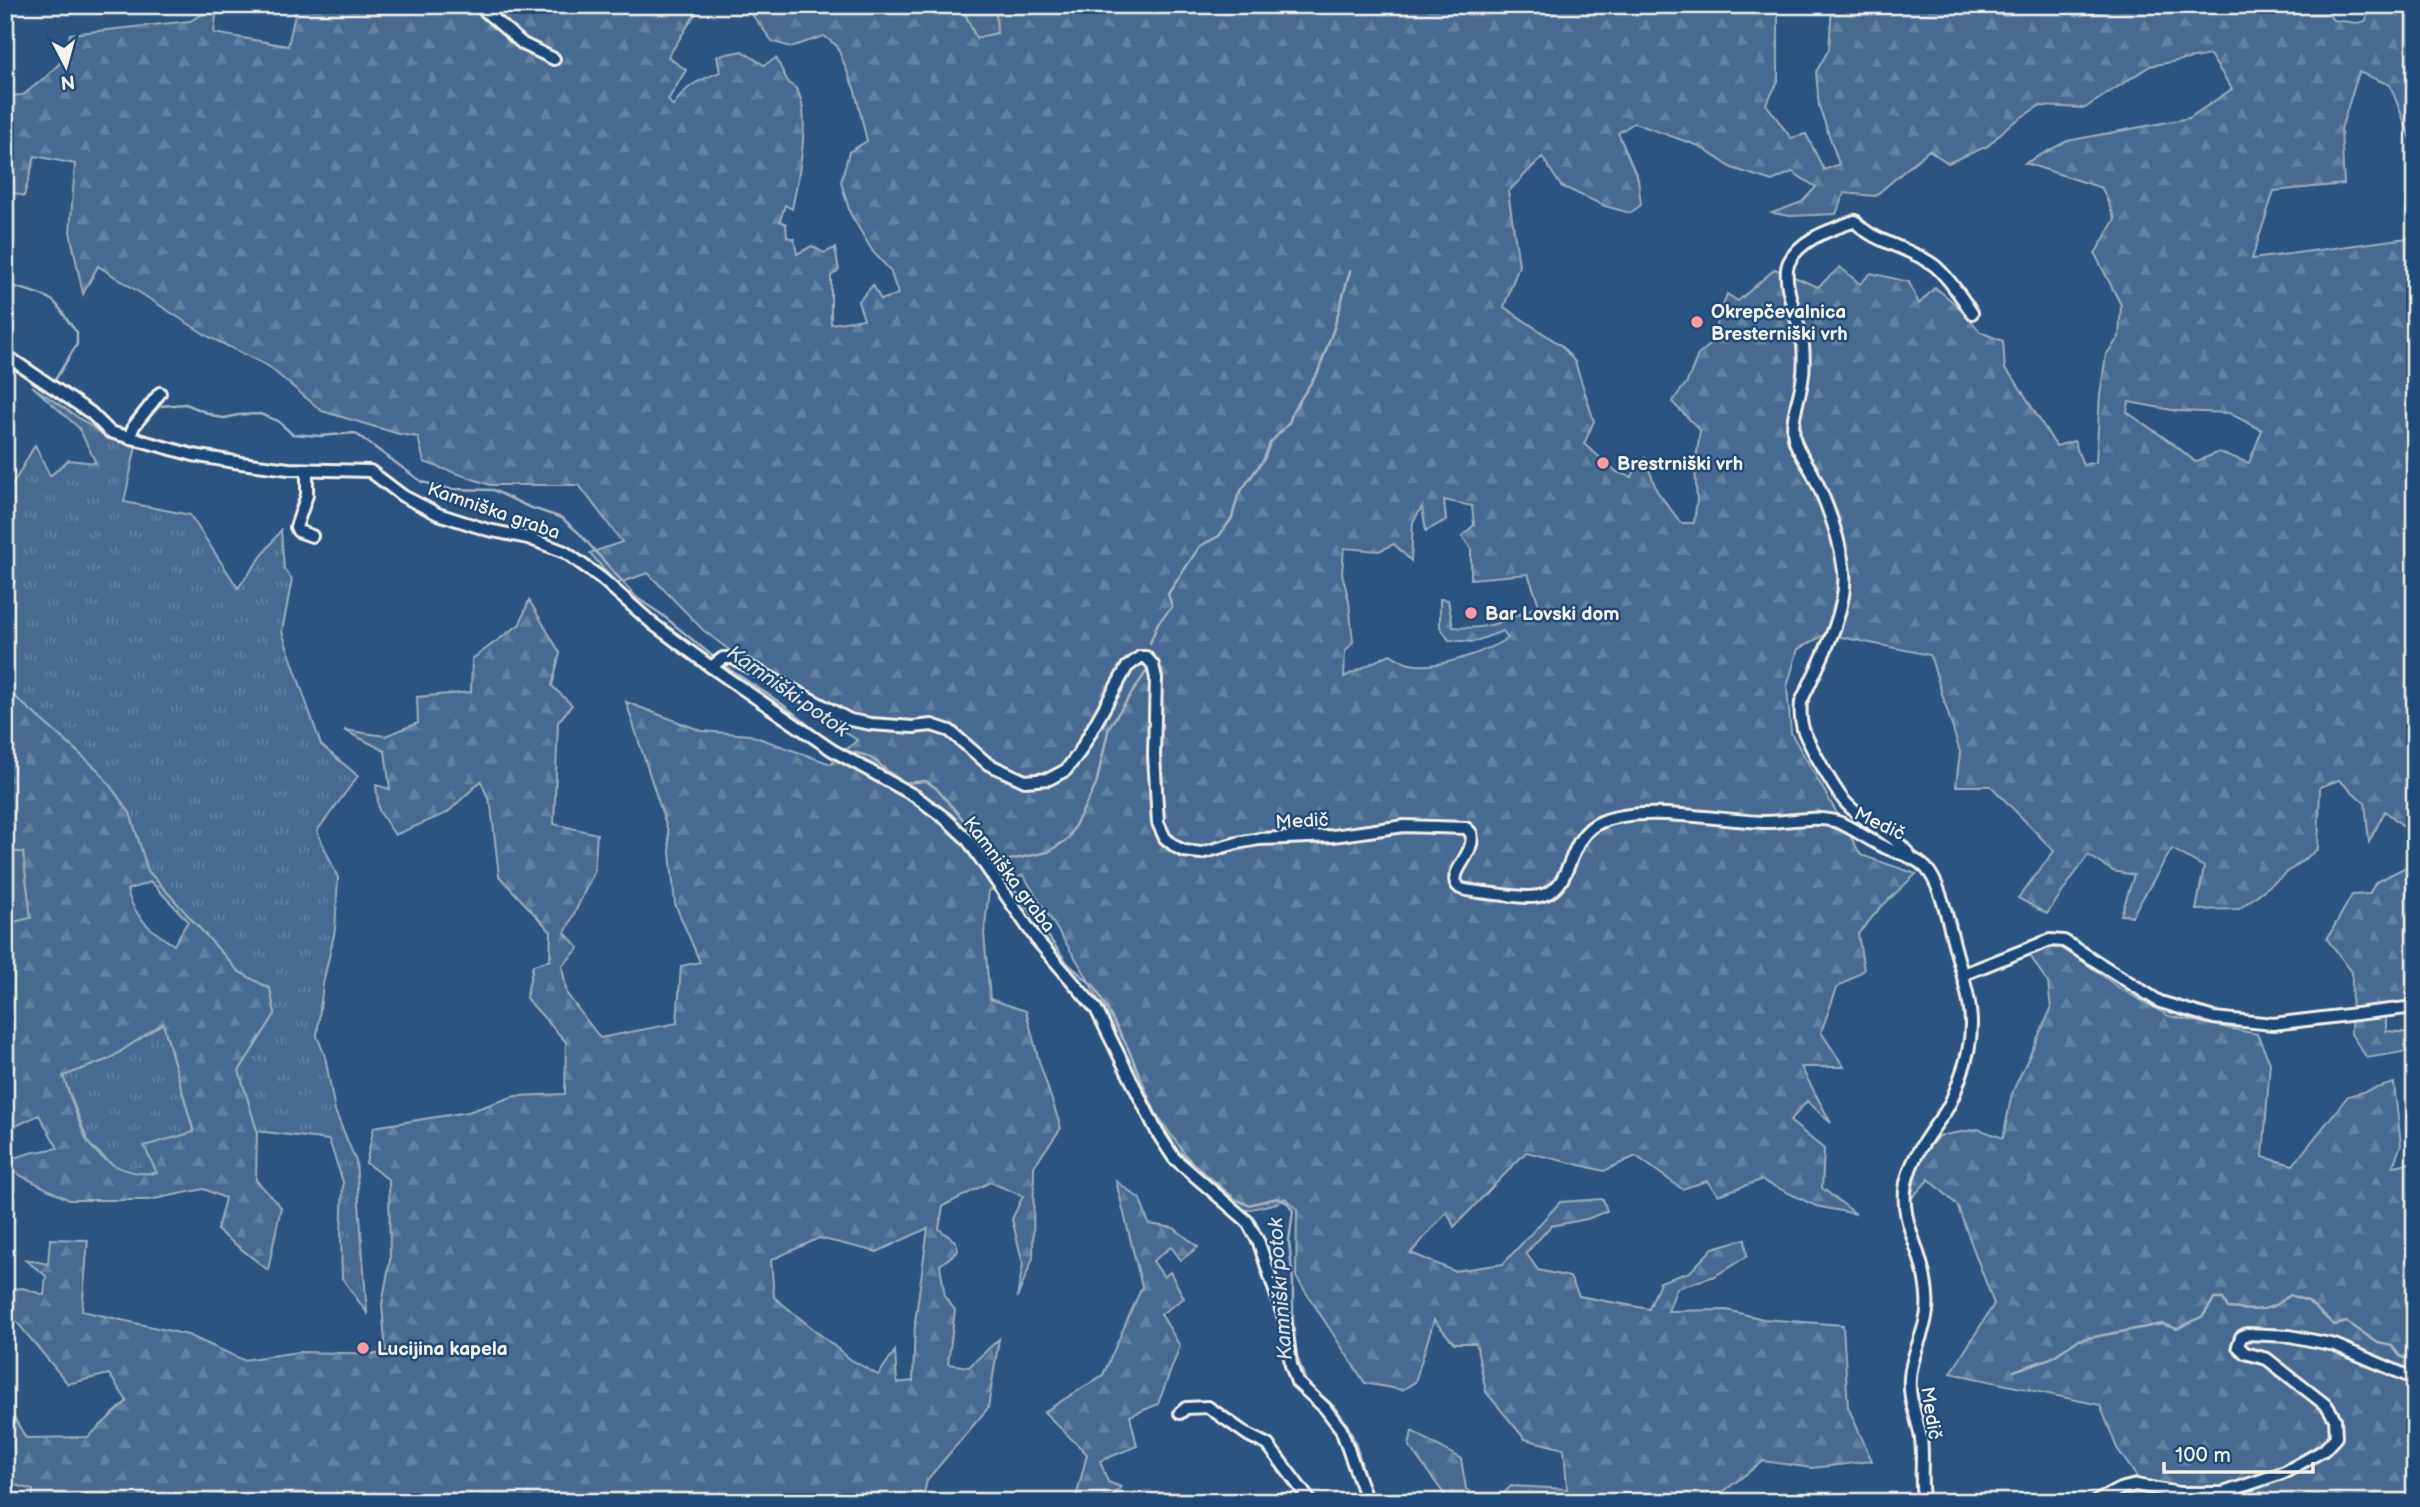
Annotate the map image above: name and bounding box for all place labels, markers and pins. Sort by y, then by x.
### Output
place label: Okrepčevalnica Bresterniški vrh [1711,301,1848,346]
marker: Okrepčevalnica Bresterniški vrh [1689,314,1705,330]
place label: Brestrniški vrh [1617,453,1743,476]
marker: Brestrniški vrh [1595,455,1611,471]
place label: Bar Lovski dom [1485,603,1619,626]
marker: Bar Lovski dom [1463,605,1479,621]
place label: Lucijina kapela [377,1338,508,1361]
marker: Lucijina kapela [355,1340,371,1356]

